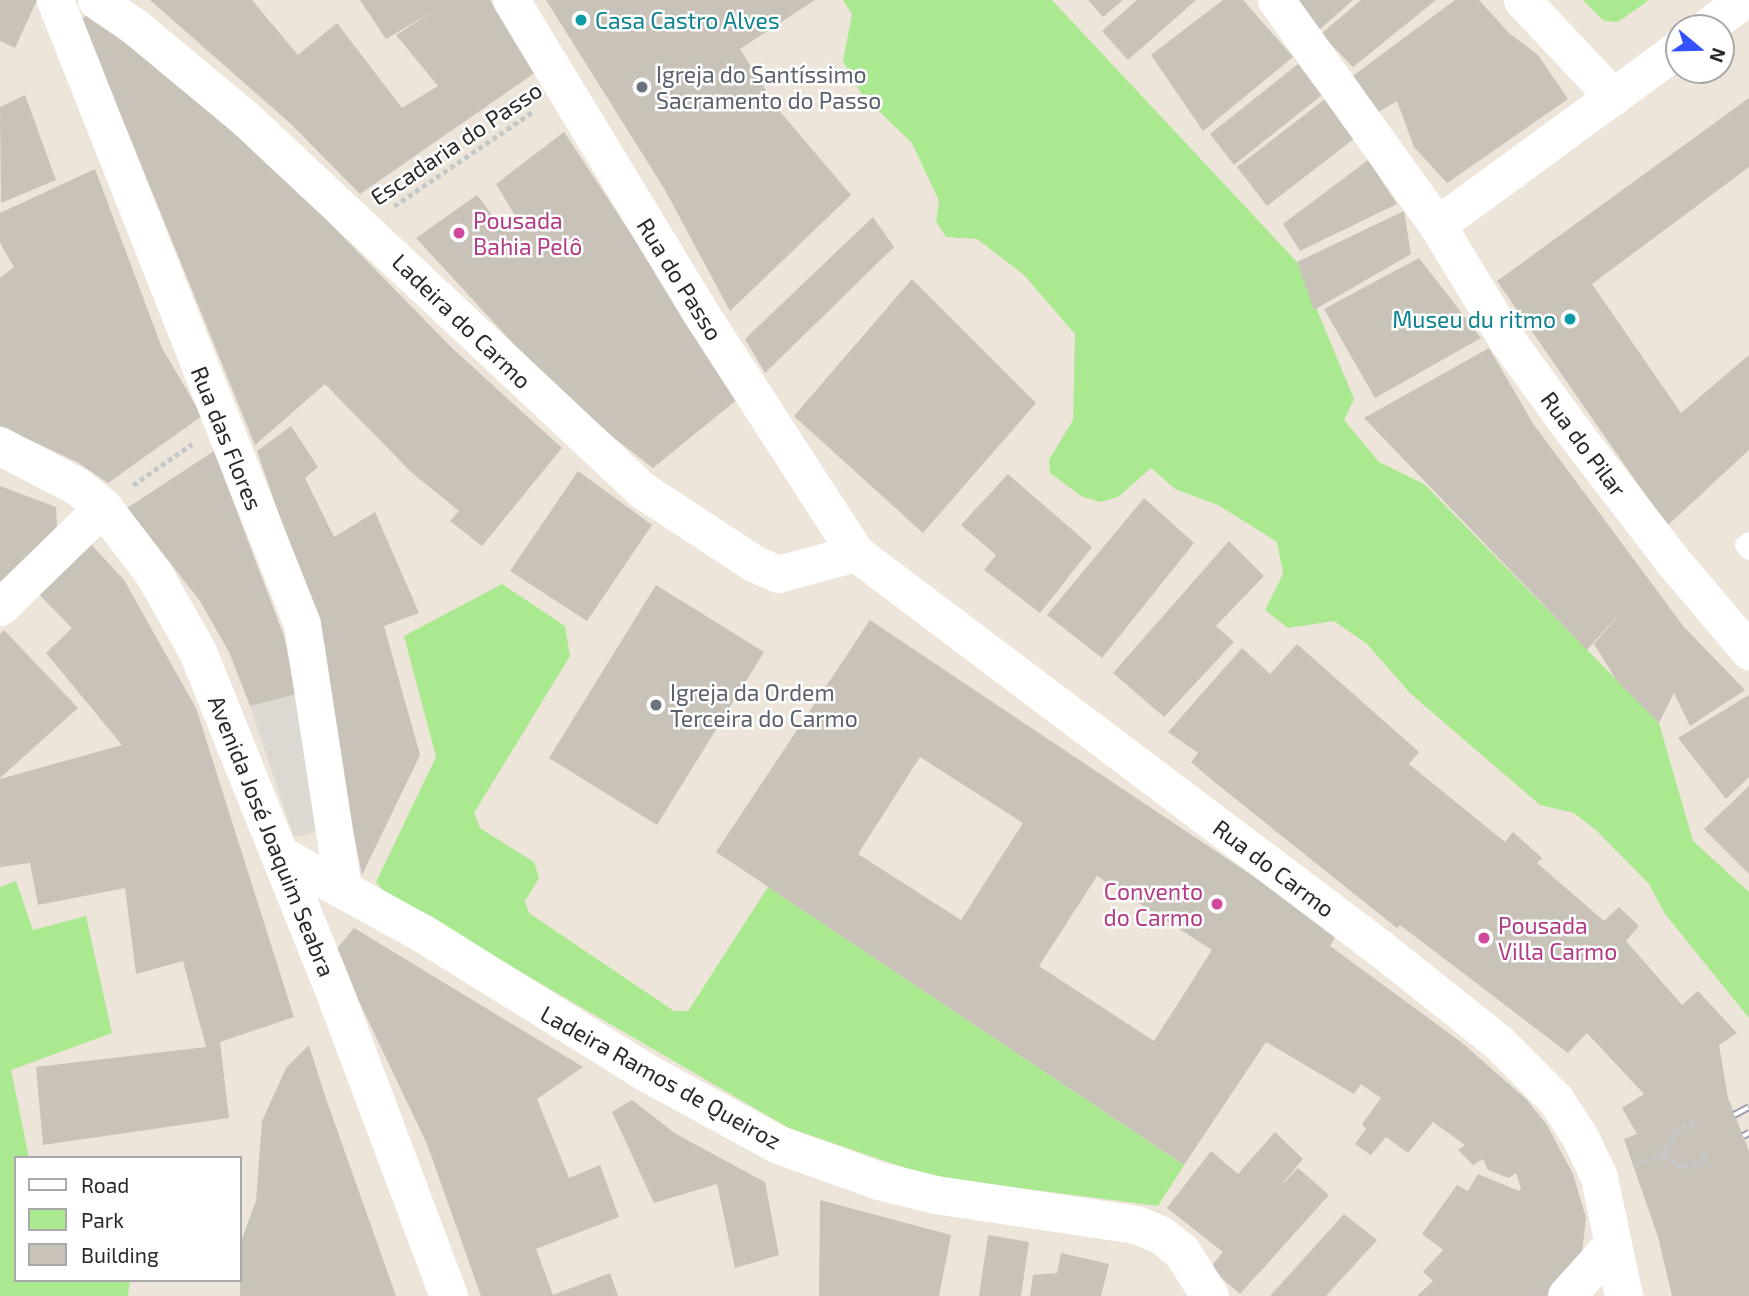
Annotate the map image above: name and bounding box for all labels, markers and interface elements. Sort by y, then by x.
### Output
place label: Casa Castro Alves [595,6,780,34]
marker: Casa Castro Alves [573,12,589,28]
north arrow [1665,14,1735,84]
text: N [1705,45,1732,66]
place label: Igreja do Santíssimo Sacramento do Passo [656,60,881,114]
street label: Escadaria do Passo [365,75,547,211]
marker: Igreja do Santíssimo Sacramento do Passo [634,79,650,95]
place label: Pousada Bahia Pelô [473,206,582,260]
street label: Rua do Passo [631,213,729,345]
marker: Pousada Bahia Pelô [451,225,467,241]
street label: Ladeira do Carmo [387,248,537,394]
place label: Museu du ritmo [1392,305,1556,333]
marker: Museu du ritmo [1562,311,1578,327]
street label: Rua das Flores [186,362,268,514]
street label: Rua do Pilar [1536,386,1632,502]
place label: Igreja da Ordem Terceira do Carmo [670,678,858,732]
street label: Avenida José Joaquim Seabra [203,691,341,981]
marker: Igreja da Ordem Terceira do Carmo [648,697,664,713]
street label: Rua do Carmo [1208,813,1340,923]
place label: Convento do Carmo [1103,877,1203,931]
marker: Convento do Carmo [1209,896,1225,912]
place label: Pousada Villa Carmo [1498,911,1617,965]
marker: Pousada Villa Carmo [1476,930,1492,946]
street label: Ladeira Ramos de Queiroz [536,999,786,1155]
legend [14,1156,242,1282]
text: Road [81,1172,129,1197]
text: Park [81,1207,124,1232]
text: Building [81,1242,159,1267]

